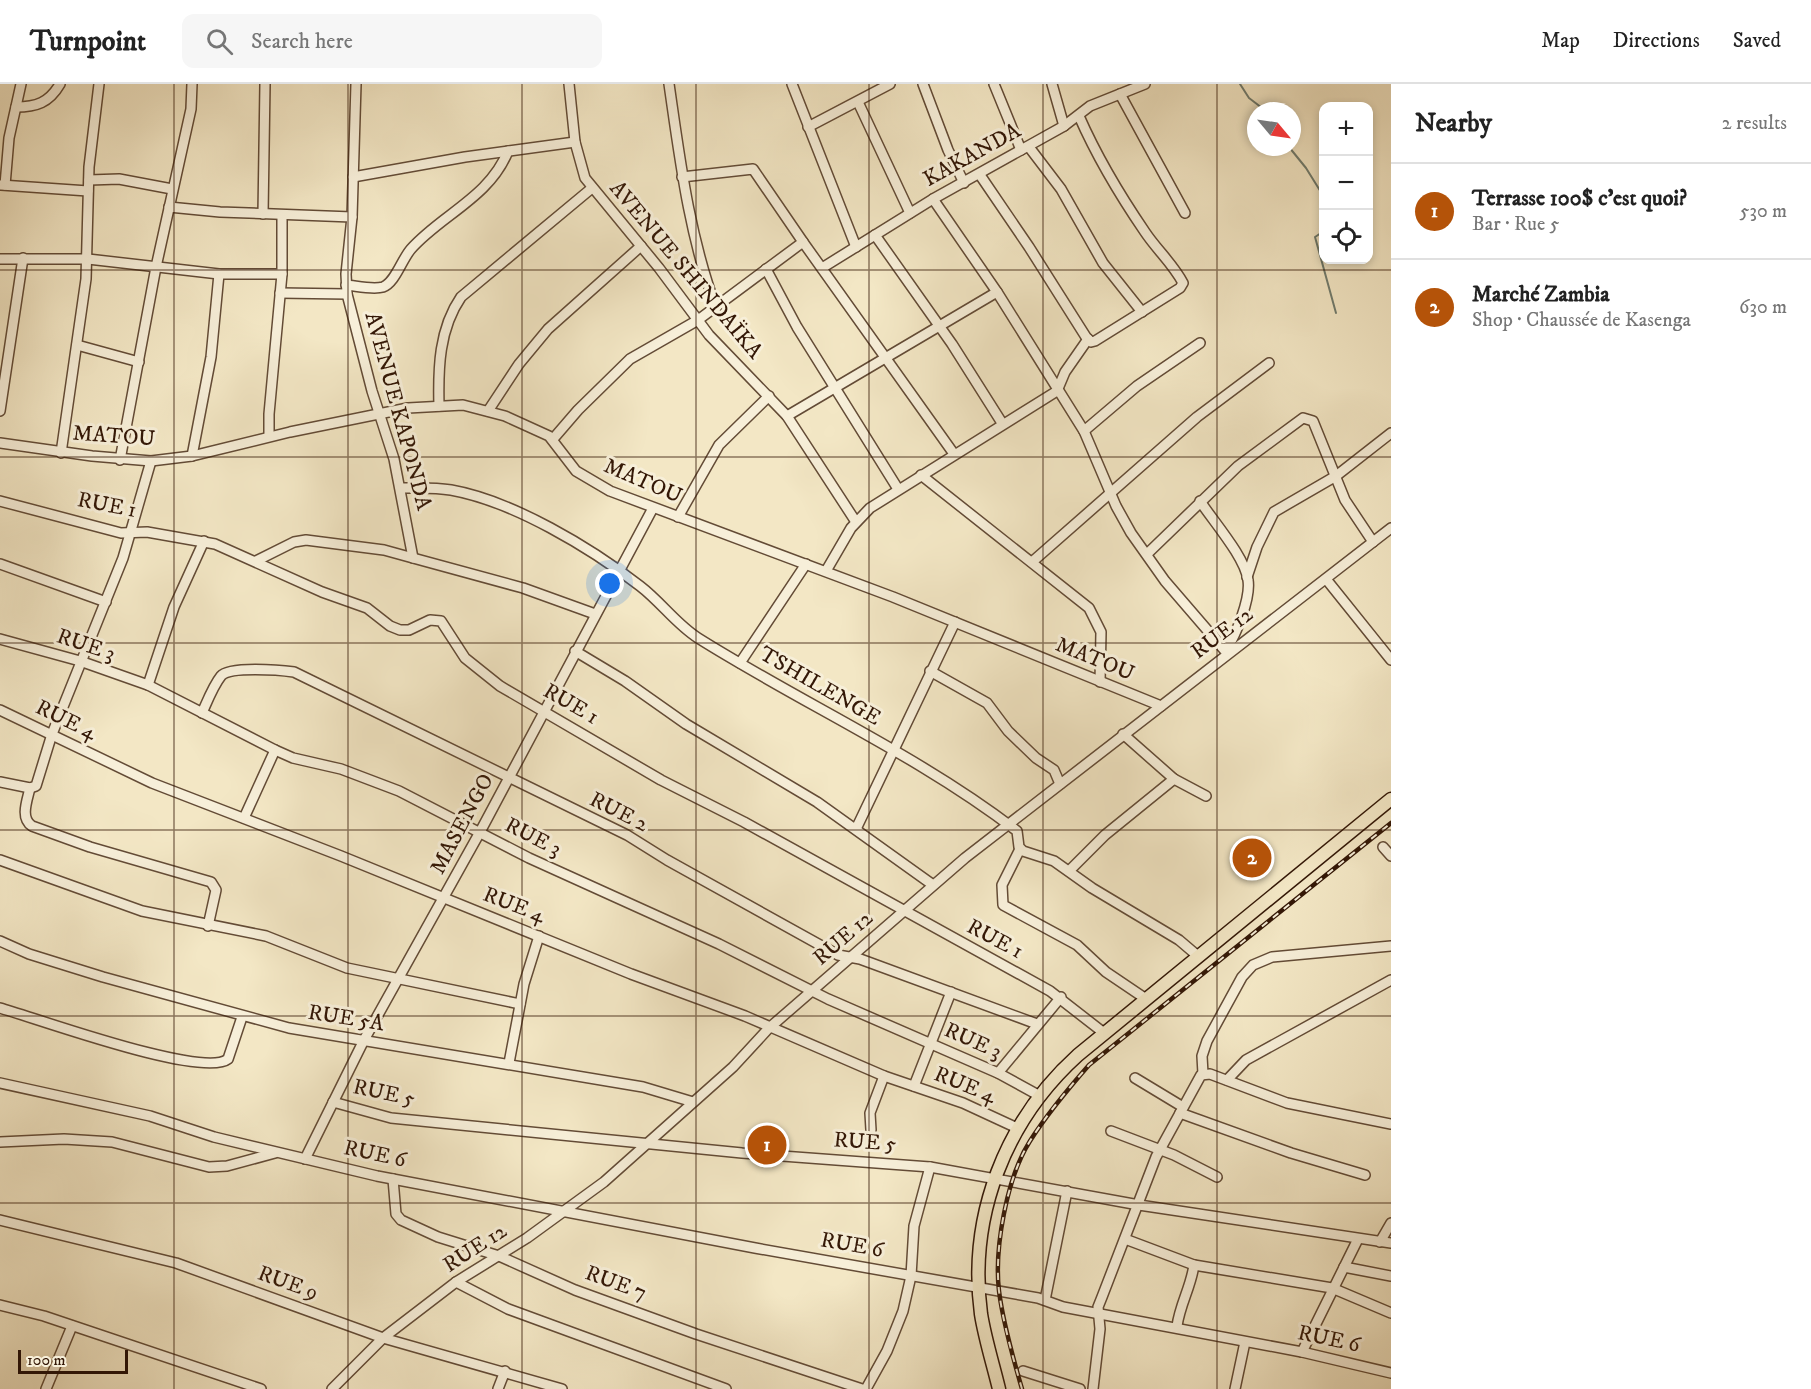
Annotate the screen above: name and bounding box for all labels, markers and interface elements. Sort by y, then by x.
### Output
search box [182,14,602,68]
text: Turnpoint [30,24,146,59]
icon: search [203,25,236,58]
text: Search here [251,28,353,55]
text: Map [1541,28,1580,54]
text: Directions [1613,28,1700,54]
text: Saved [1733,28,1781,54]
north arrow [1247,102,1301,156]
map controls [1319,102,1373,264]
button: + [1319,102,1373,156]
text: Nearby [1415,107,1492,140]
text: 2 results [1722,111,1787,136]
street label: KAKANDA [919,117,1026,193]
button: − [1319,156,1373,210]
street label: AVENUE SHINDAÏKA [604,175,769,365]
text: Terrasse 100$ c'est quoi? [1472,185,1687,212]
text: 1 [1431,199,1438,224]
text: 530 m [1740,199,1787,224]
button: locate [1319,210,1373,264]
text: Bar · Rue 5 [1472,212,1559,237]
text: Marché Zambia [1472,281,1610,308]
text: 2 [1430,295,1439,320]
text: 630 m [1739,295,1787,320]
text: Shop · Chaussée de Kasenga [1472,308,1691,333]
street label: AVENUE KAPONDA [359,309,438,514]
street label: MATOU [72,420,156,452]
street label: MATOU [600,452,686,510]
street label: RUE 1 [75,486,139,524]
your location [595,569,624,598]
street label: RUE 12 [1186,601,1258,665]
street label: RUE 3 [53,623,119,667]
street label: MATOU [1052,631,1138,687]
street label: TSHILENGE [754,640,886,732]
street label: RUE 1 [538,677,604,731]
street label: RUE 4 [31,694,102,747]
street label: MASENGO [424,769,500,879]
street label: RUE 2 [585,786,653,838]
street label: RUE 3 [500,811,566,863]
pin: 2 [1232,836,1272,880]
street label: RUE 4 [479,881,550,930]
street label: RUE 12 [808,905,879,971]
street label: RUE 1 [962,913,1028,965]
street label: RUE 5A [306,999,387,1037]
street label: RUE 3 [940,1017,1006,1065]
street label: RUE 4 [930,1060,1001,1110]
street label: RUE 5 [351,1073,417,1113]
pin: 1 [748,1122,786,1168]
street label: RUE 5 [833,1126,897,1158]
street label: RUE 6 [341,1134,410,1174]
street label: RUE 12 [438,1217,512,1279]
street label: RUE 6 [819,1226,887,1264]
street label: RUE 9 [254,1260,322,1306]
street label: RUE 7 [582,1260,650,1306]
street label: RUE 6 [1295,1319,1364,1359]
scale bar [18,1347,128,1374]
text: 100 m [27,1350,66,1370]

